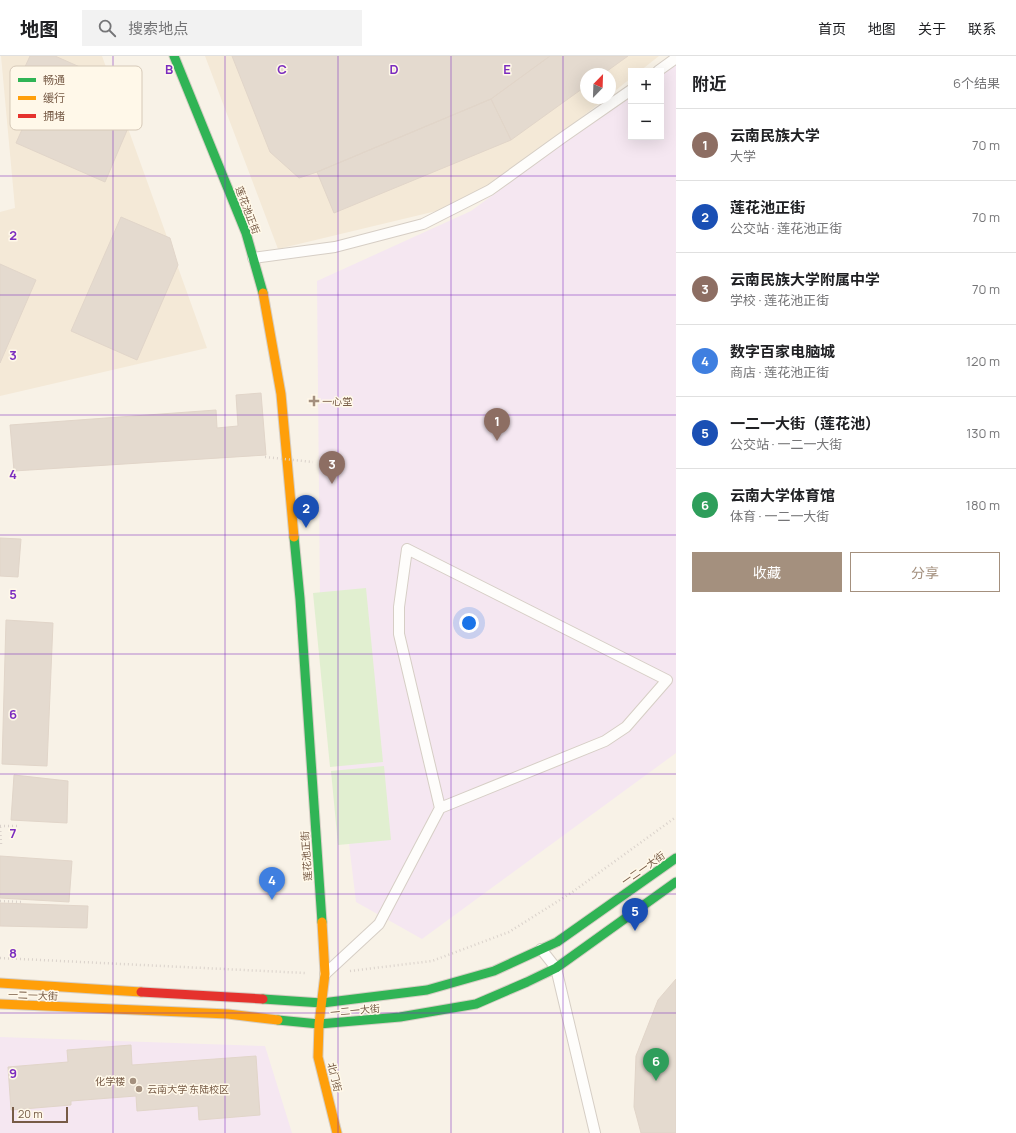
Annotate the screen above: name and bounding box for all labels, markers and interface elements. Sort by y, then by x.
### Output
search box [82,10,362,46]
text: 地图 [20,16,58,42]
icon: search [96,17,118,39]
text: 搜索地点 [128,18,188,39]
text: 首页 [818,19,846,38]
text: 地图 [868,19,896,38]
text: 关于 [918,19,946,38]
text: 联系 [968,19,996,38]
text: B [165,60,173,78]
text: C [277,60,287,78]
text: D [389,60,399,78]
text: E [503,60,511,78]
legend [10,66,142,130]
north arrow [580,68,616,104]
map controls [628,68,664,140]
button: + [628,68,664,104]
text: 畅通 [43,72,65,87]
text: 附近 [692,72,726,95]
text: 6个结果 [953,74,1000,92]
text: 缓行 [43,90,65,105]
button: − [628,104,664,140]
text: 拥堵 [43,108,65,123]
text: 云南民族大学 [730,125,820,146]
text: 1 [702,136,708,154]
text: 70 m [972,136,1000,154]
text: 大学 [730,147,756,165]
street label: 莲花池正街 [233,184,263,236]
text: 莲花池正街 [730,197,805,218]
text: 2 [701,208,709,226]
text: 70 m [972,208,1000,226]
text: 公交站 · 莲花池正街 [730,219,842,237]
text: 2 [9,226,17,244]
text: 云南民族大学附属中学 [730,269,880,290]
text: 3 [701,280,709,298]
text: 70 m [972,280,1000,298]
text: 学校 · 莲花池正街 [730,291,829,309]
text: 数字百家电脑城 [730,341,835,362]
text: 3 [9,346,17,364]
text: 4 [701,352,709,370]
text: 120 m [966,352,1000,370]
text: 商店 · 莲花池正街 [730,363,829,381]
place label: 一心堂 [322,394,352,408]
marker: 一心堂 [309,396,319,406]
pin: 1 [484,408,510,441]
text: 一二一大街（莲花池） [730,413,880,434]
text: 5 [701,424,709,442]
text: 130 m [966,424,1000,442]
text: 公交站 · 一二一大街 [730,435,842,453]
pin: 3 [319,451,345,484]
text: 4 [9,465,17,483]
text: 云南大学体育馆 [730,485,835,506]
pin: 2 [293,495,319,528]
text: 6 [701,496,709,514]
text: 180 m [966,496,1000,514]
text: 体育 · 一二一大街 [730,507,829,525]
button: 收藏 [692,552,842,592]
button: 分享 [850,552,1000,592]
text: 5 [9,585,17,603]
your location [459,613,479,633]
text: 6 [9,705,17,723]
text: 7 [10,824,17,842]
street label: 莲花池正街 [297,831,315,881]
street label: 一二一大街 [619,848,667,888]
pin: 4 [259,867,285,900]
pin: 5 [622,898,648,931]
text: 8 [9,944,17,962]
street label: 一二一大街 [8,987,58,1003]
street label: 一二一大街 [329,1001,381,1019]
pin: 6 [643,1048,669,1081]
street label: 北门街 [325,1061,345,1093]
text: 9 [9,1064,17,1082]
place label: 化学楼 [95,1074,125,1088]
marker: 化学楼 [128,1076,138,1086]
place label: 云南大学 东陆校区 [147,1082,229,1096]
marker: 云南大学 东陆校区 [134,1084,144,1094]
scale bar [12,1105,68,1124]
text: 20 m [18,1106,43,1121]

